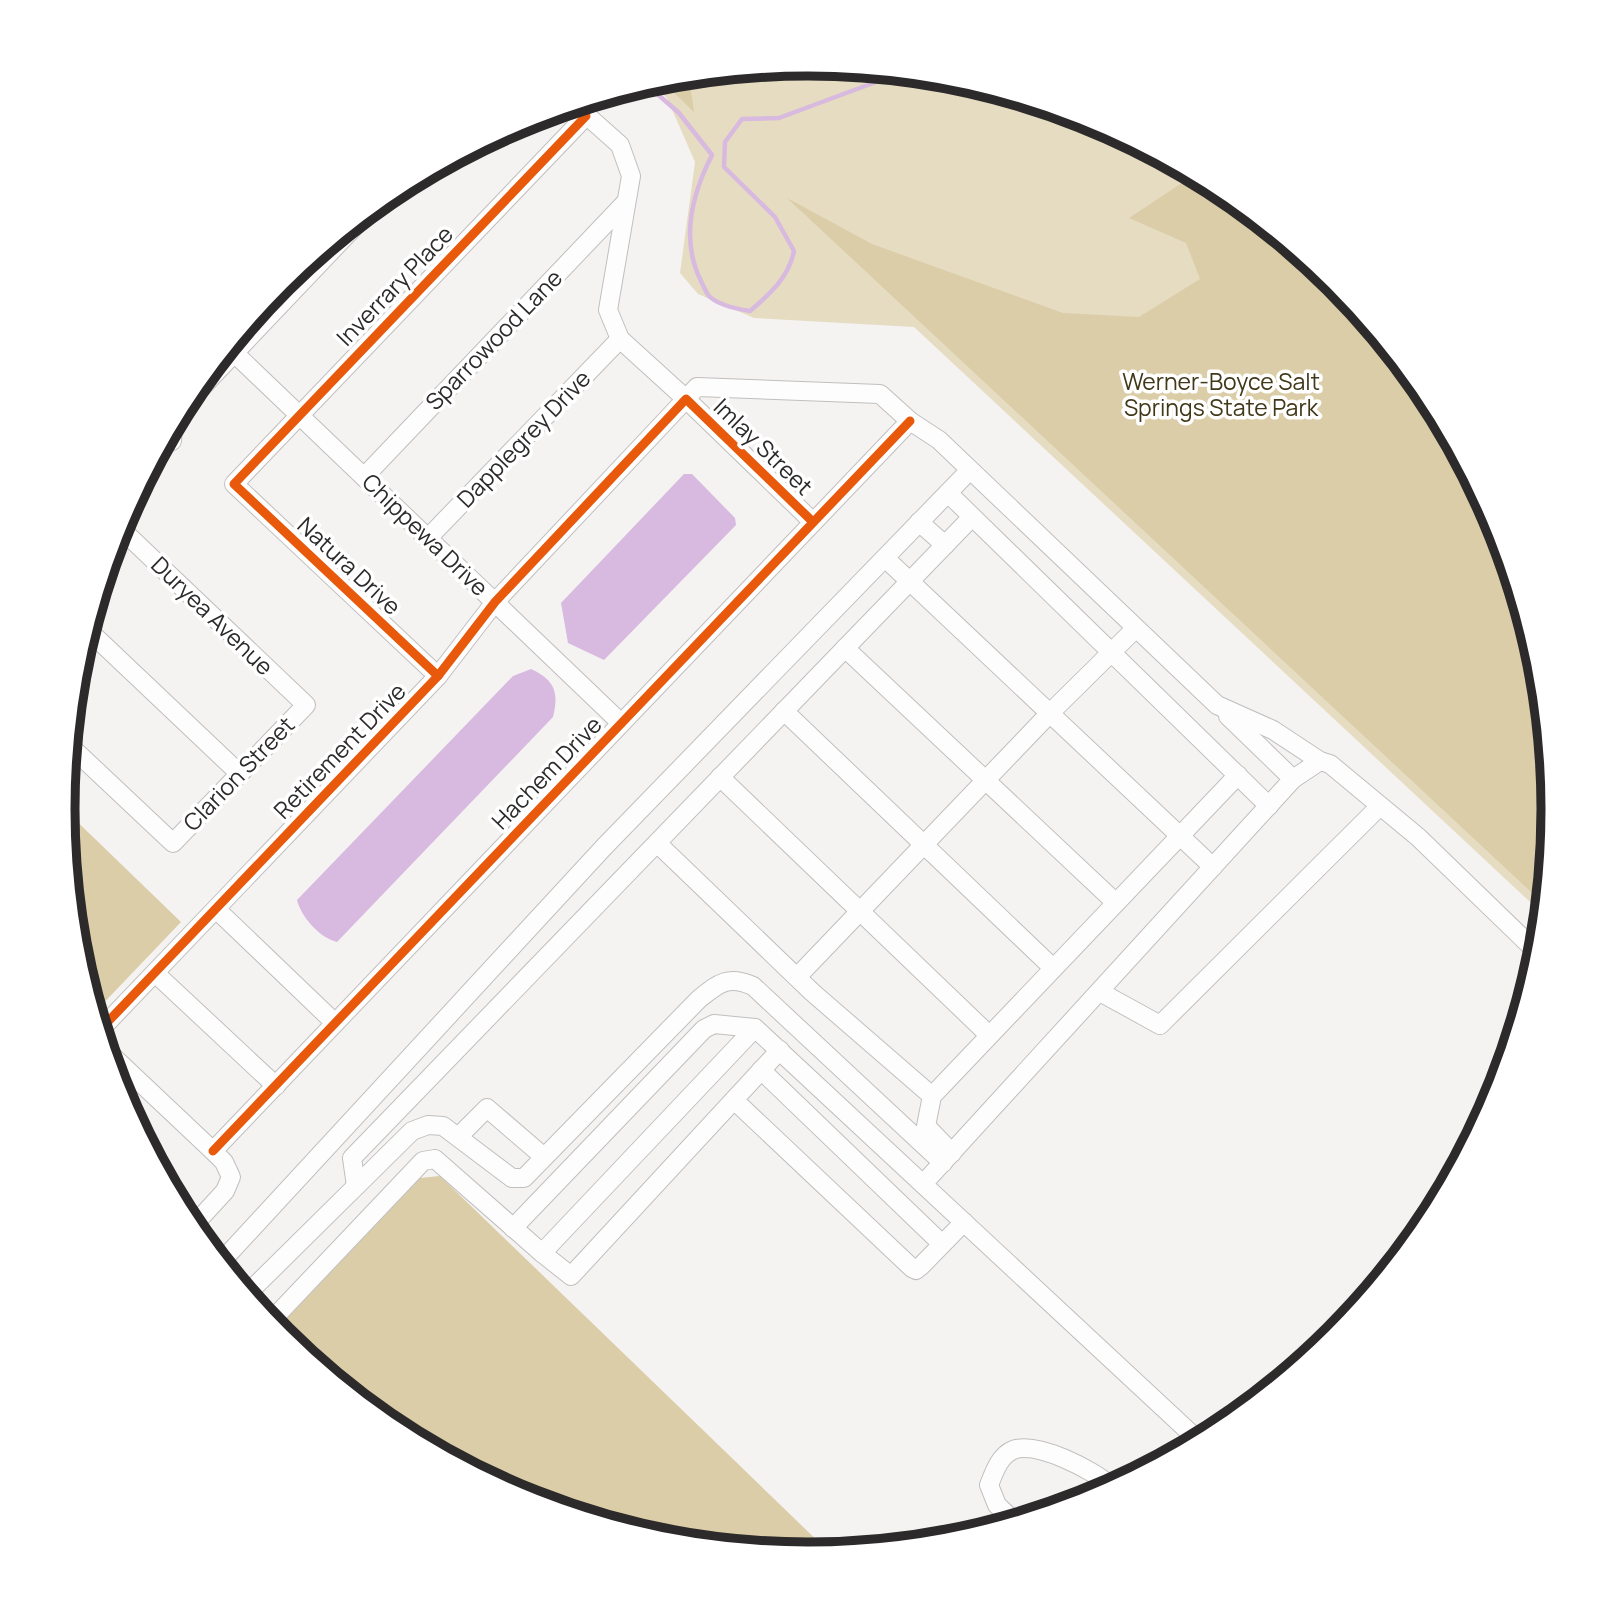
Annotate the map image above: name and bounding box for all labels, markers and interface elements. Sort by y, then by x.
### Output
street label: Inverrary Place [329,218,460,352]
street label: Sparrowood Lane [418,262,569,417]
street label: Dapplegrey Drive [449,363,597,514]
park label: Werner-Boyce Salt Springs State Park [1122,365,1320,423]
street label: Imlay Street [707,391,820,502]
street label: Chippewa Drive [356,466,496,603]
street label: Natura Drive [291,509,408,621]
street label: Duryea Avenue [145,549,281,682]
street label: Retirement Drive [266,675,412,825]
street label: Clarion Street [175,709,301,838]
street label: Hachem Drive [484,709,608,836]

